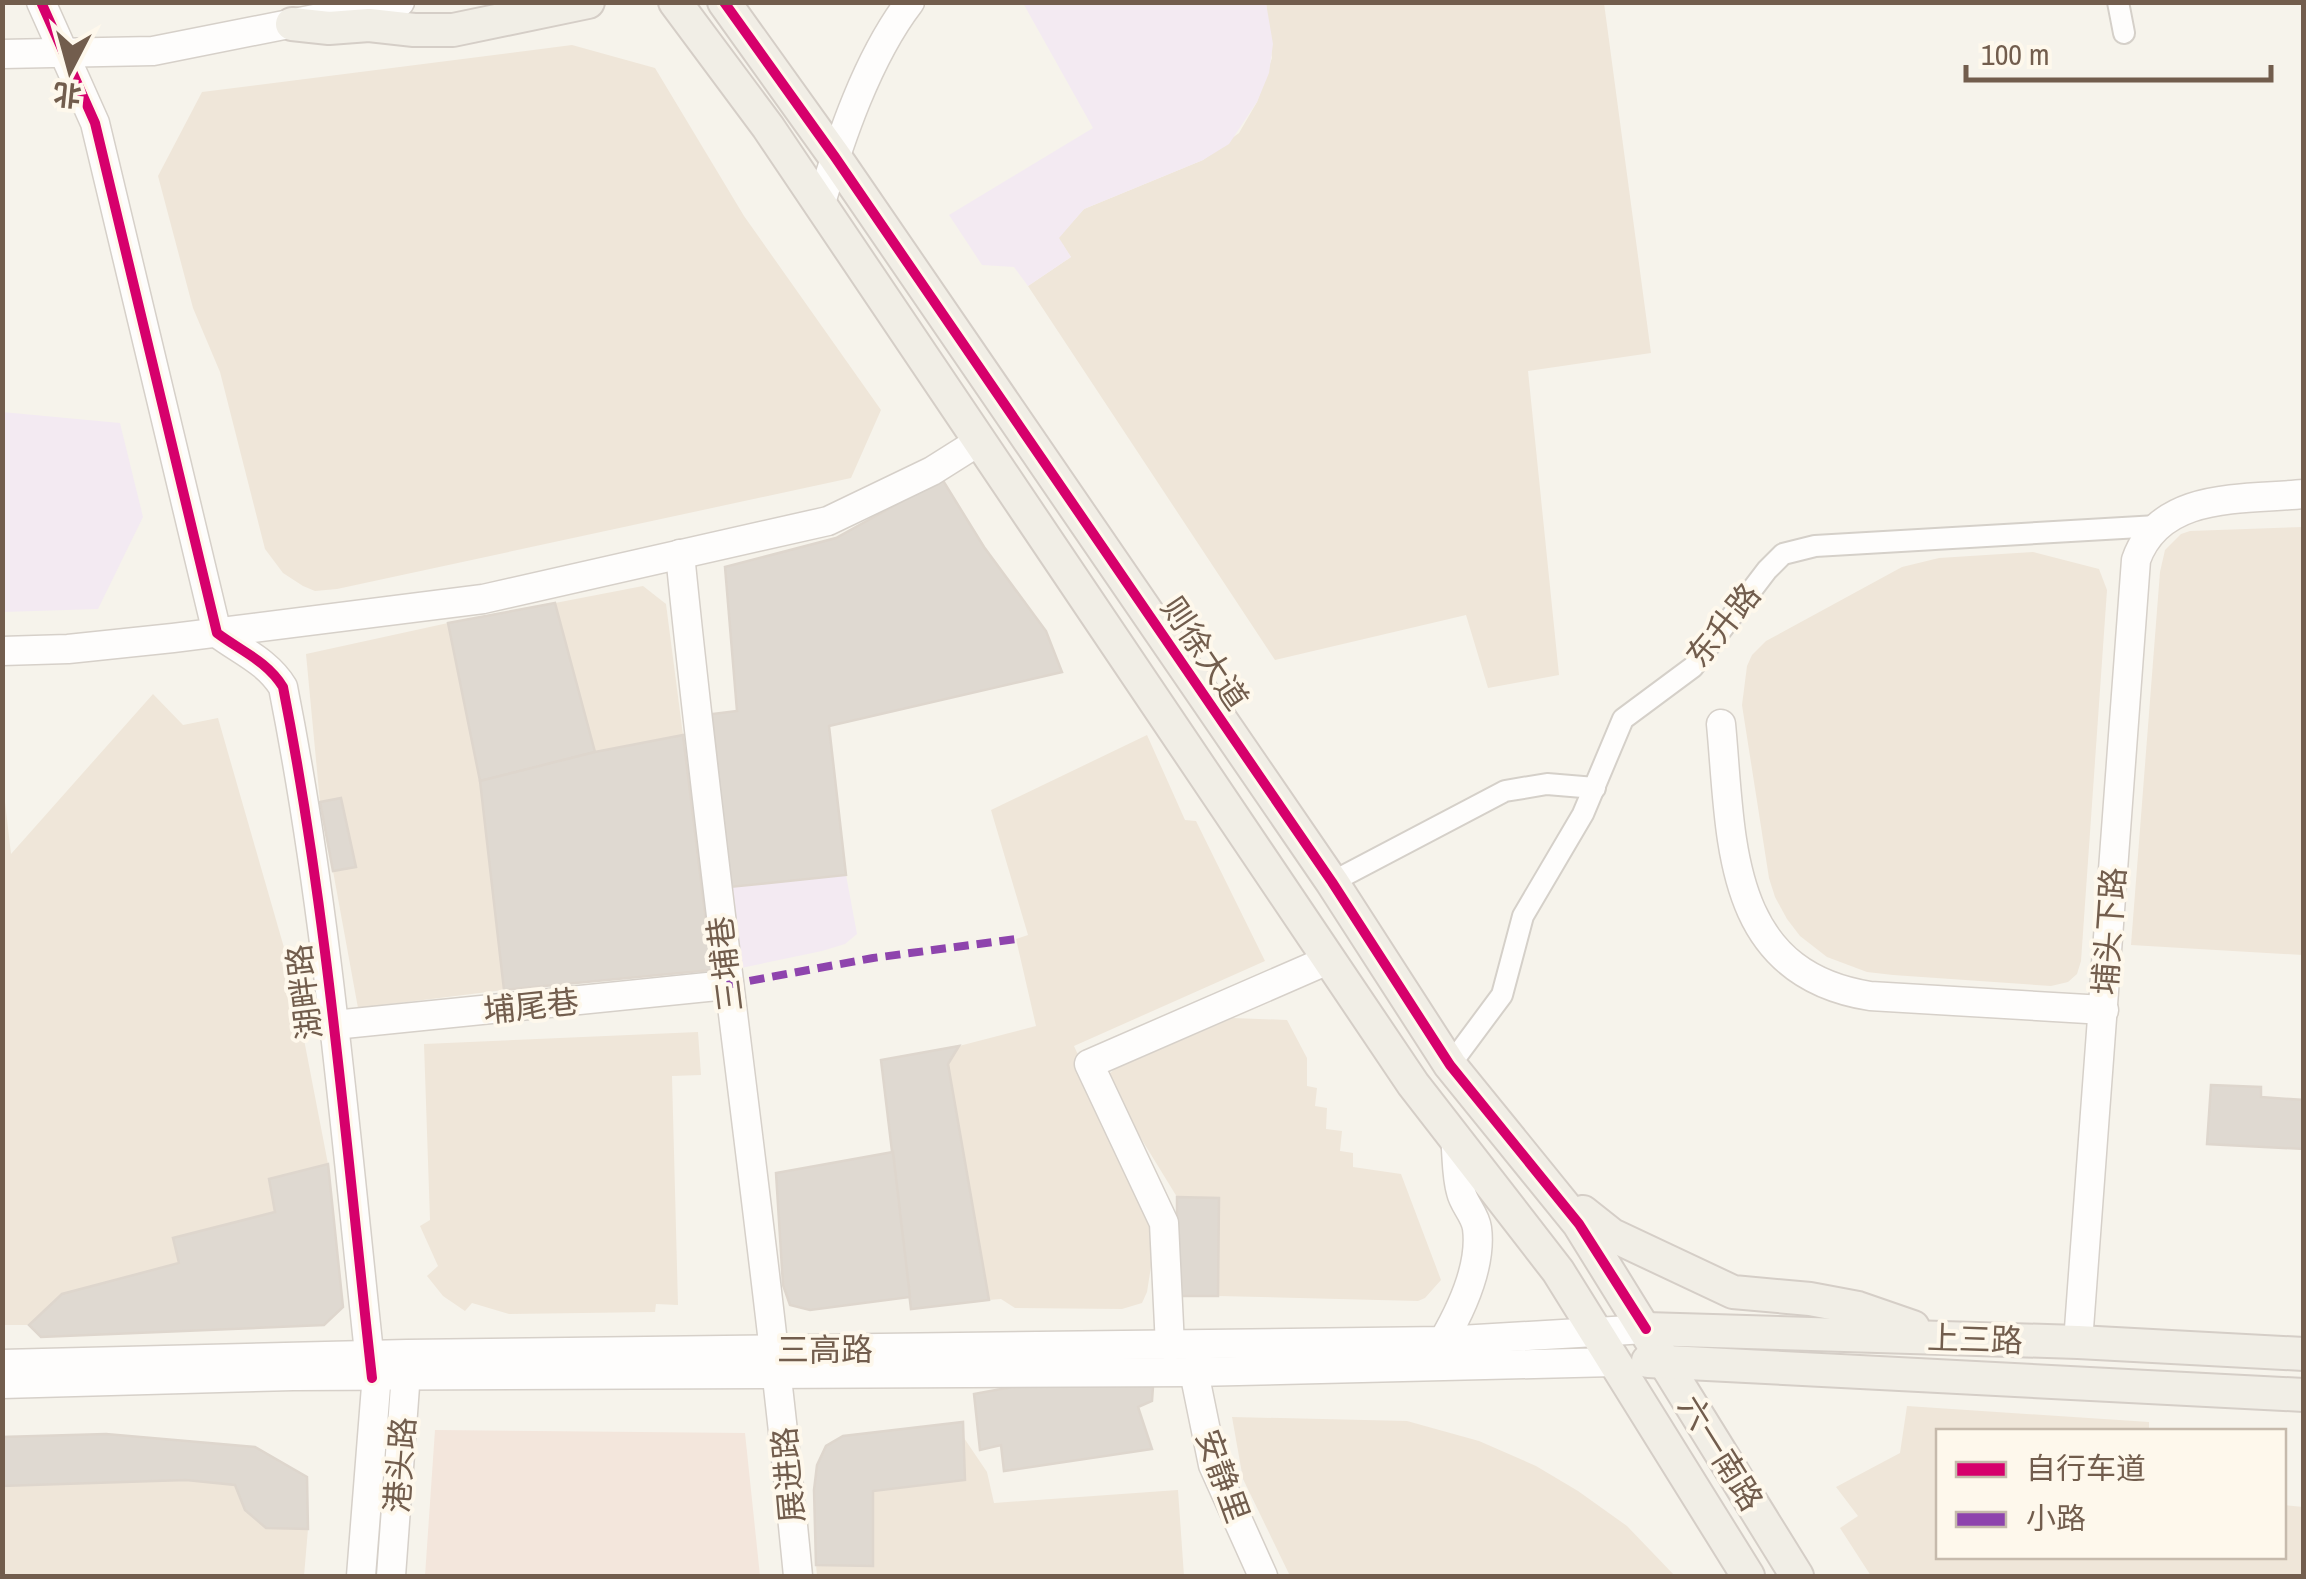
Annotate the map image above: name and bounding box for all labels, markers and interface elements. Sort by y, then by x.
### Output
north arrow [20,20,120,120]
scale bar [1966,20,2271,82]
text: 100 m [1981,34,2049,74]
text: 北 [51,75,83,115]
street label: 东升路 [1676,574,1770,676]
street label: 则徐大道 [1151,588,1259,718]
street label: 埔头下路 [2083,866,2135,996]
street label: 三埔巷 [698,914,752,1014]
street label: 湖畔路 [277,942,331,1042]
street label: 埔尾巷 [481,980,581,1032]
street label: 上三路 [1926,1316,2024,1362]
street label: 三高路 [777,1328,873,1371]
street label: 六一南路 [1669,1387,1773,1519]
street label: 港头路 [375,1416,425,1514]
street label: 安静里 [1186,1424,1260,1528]
street label: 展进路 [762,1425,814,1525]
legend [1936,1429,2286,1559]
text: 自行车道 [2026,1448,2146,1488]
text: 小路 [2026,1498,2086,1538]

